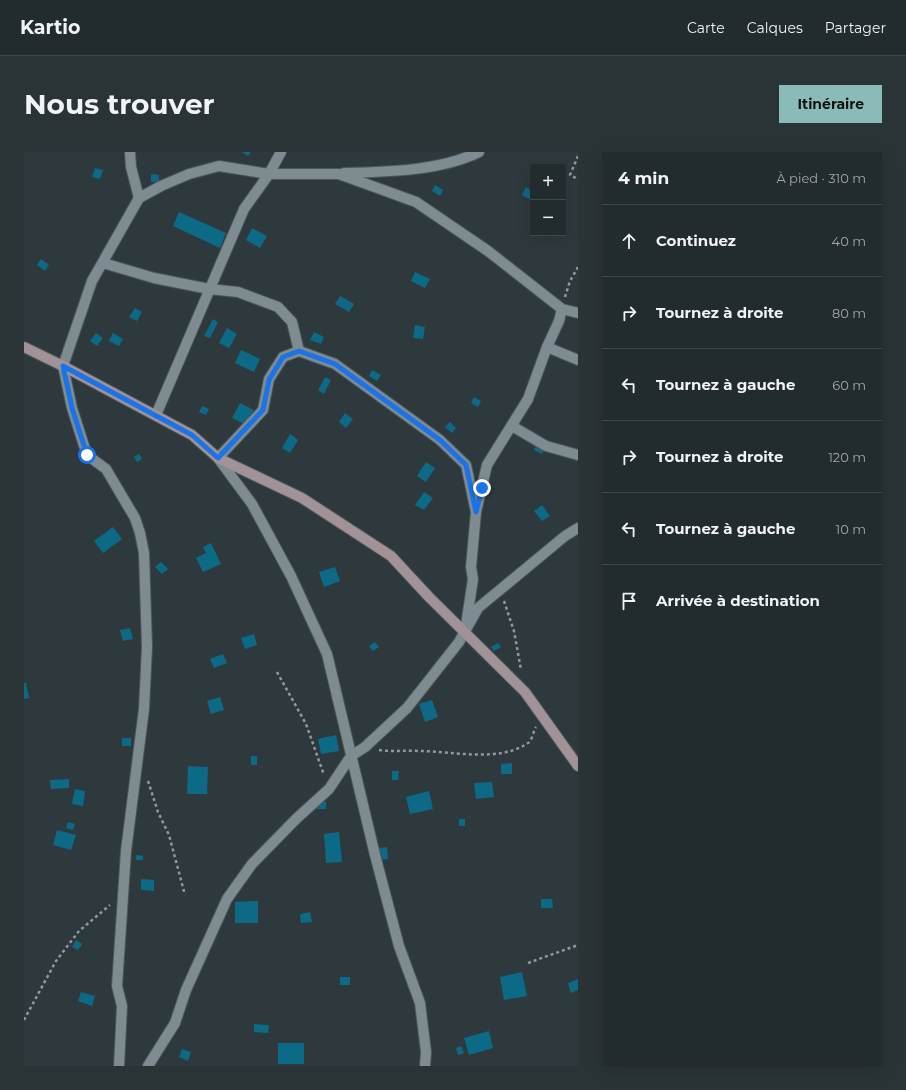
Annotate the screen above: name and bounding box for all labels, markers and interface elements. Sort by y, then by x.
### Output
text: Kartio [20,16,80,39]
text: Carte [687,19,725,37]
text: Calques [747,19,803,37]
text: Partager [825,19,886,37]
button: Itinéraire [779,85,882,123]
text: Nous trouver [24,87,215,121]
map controls [530,164,566,236]
button: + [530,164,566,200]
text: 4 min [618,168,669,188]
text: À pied · 310 m [776,170,866,186]
button: − [530,200,566,236]
icon: ahead [618,230,640,252]
text: Continuez [656,231,736,250]
text: 40 m [832,233,866,249]
icon: right [618,302,640,324]
text: Tournez à droite [656,303,784,322]
text: 80 m [832,305,866,321]
icon: left [618,374,640,396]
text: Tournez à gauche [656,375,795,394]
text: 60 m [832,377,866,393]
route start [78,446,96,464]
icon: right [618,446,640,468]
text: Tournez à droite [656,447,784,466]
text: 120 m [828,449,866,465]
route end [473,479,491,497]
icon: left [618,518,640,540]
text: Tournez à gauche [656,519,795,538]
text: 10 m [836,521,866,537]
icon: arrive [618,590,640,612]
text: Arrivée à destination [656,591,820,610]

